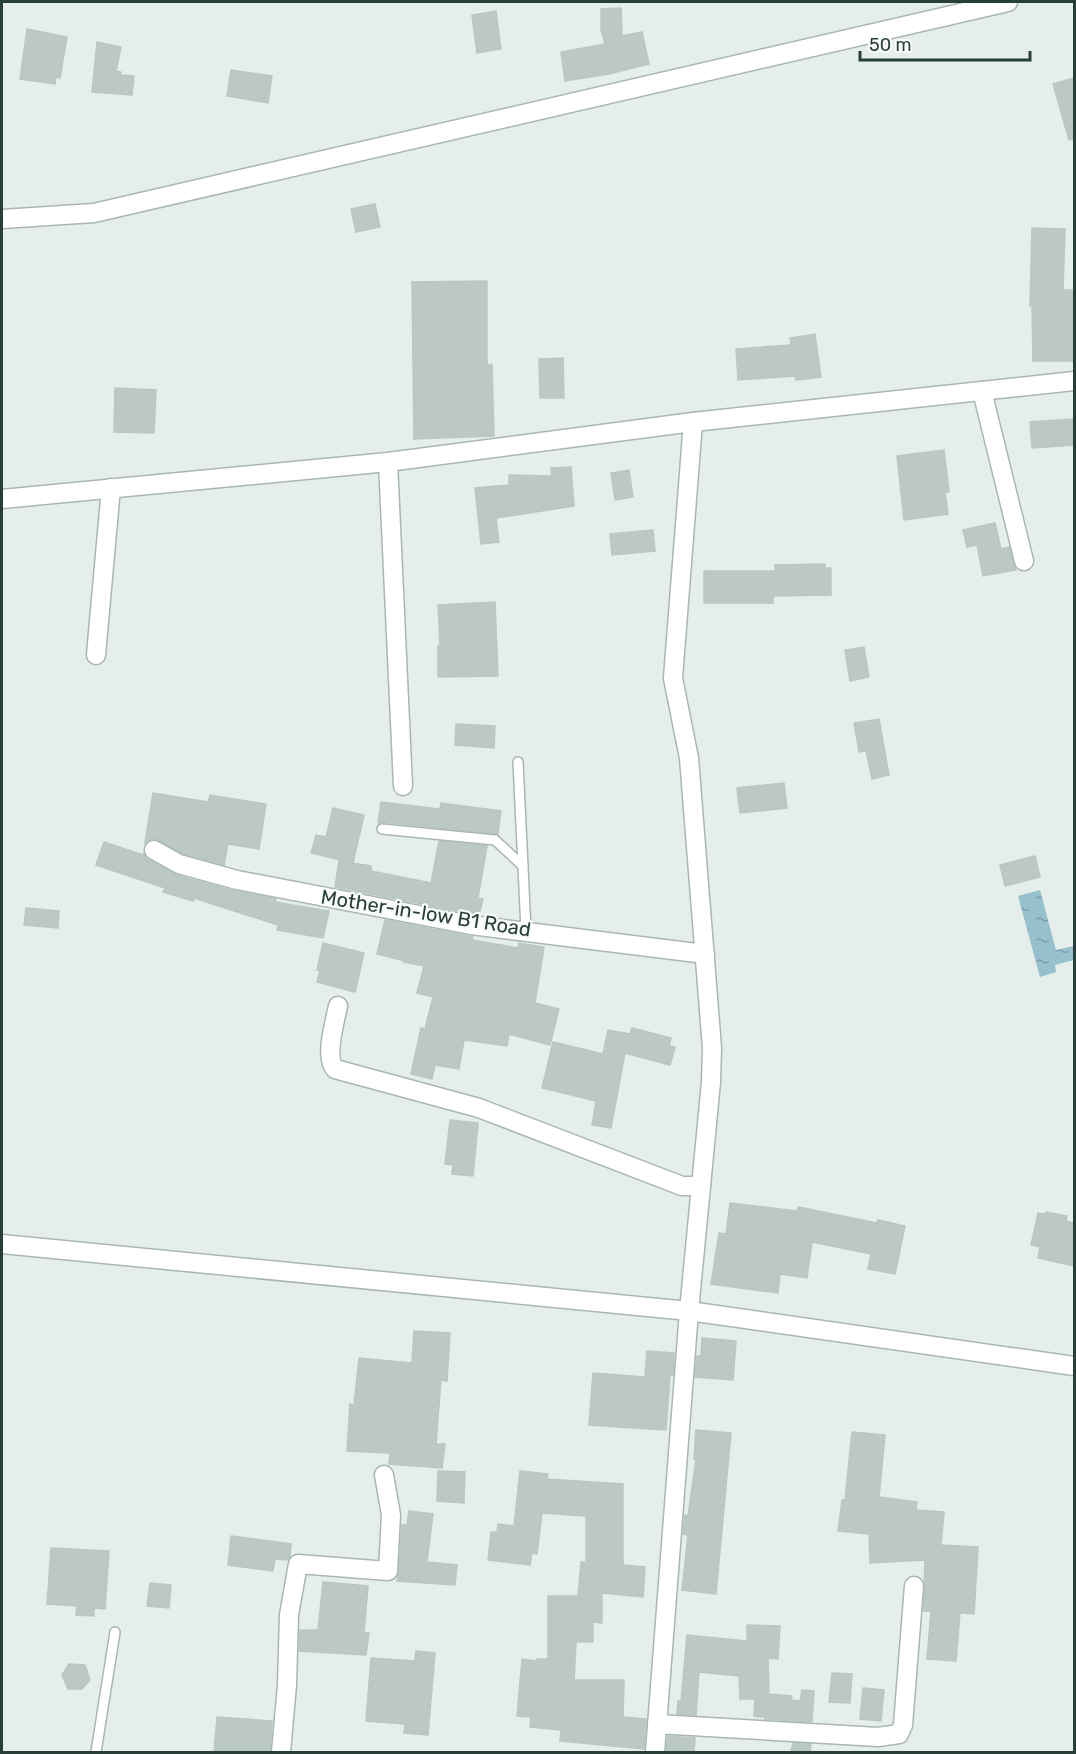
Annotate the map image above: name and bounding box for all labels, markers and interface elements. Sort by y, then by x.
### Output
scale bar [860,24,1030,62]
text: 50 m [869,34,912,56]
street label: Mother-in-low B1 Road [319,885,533,941]

